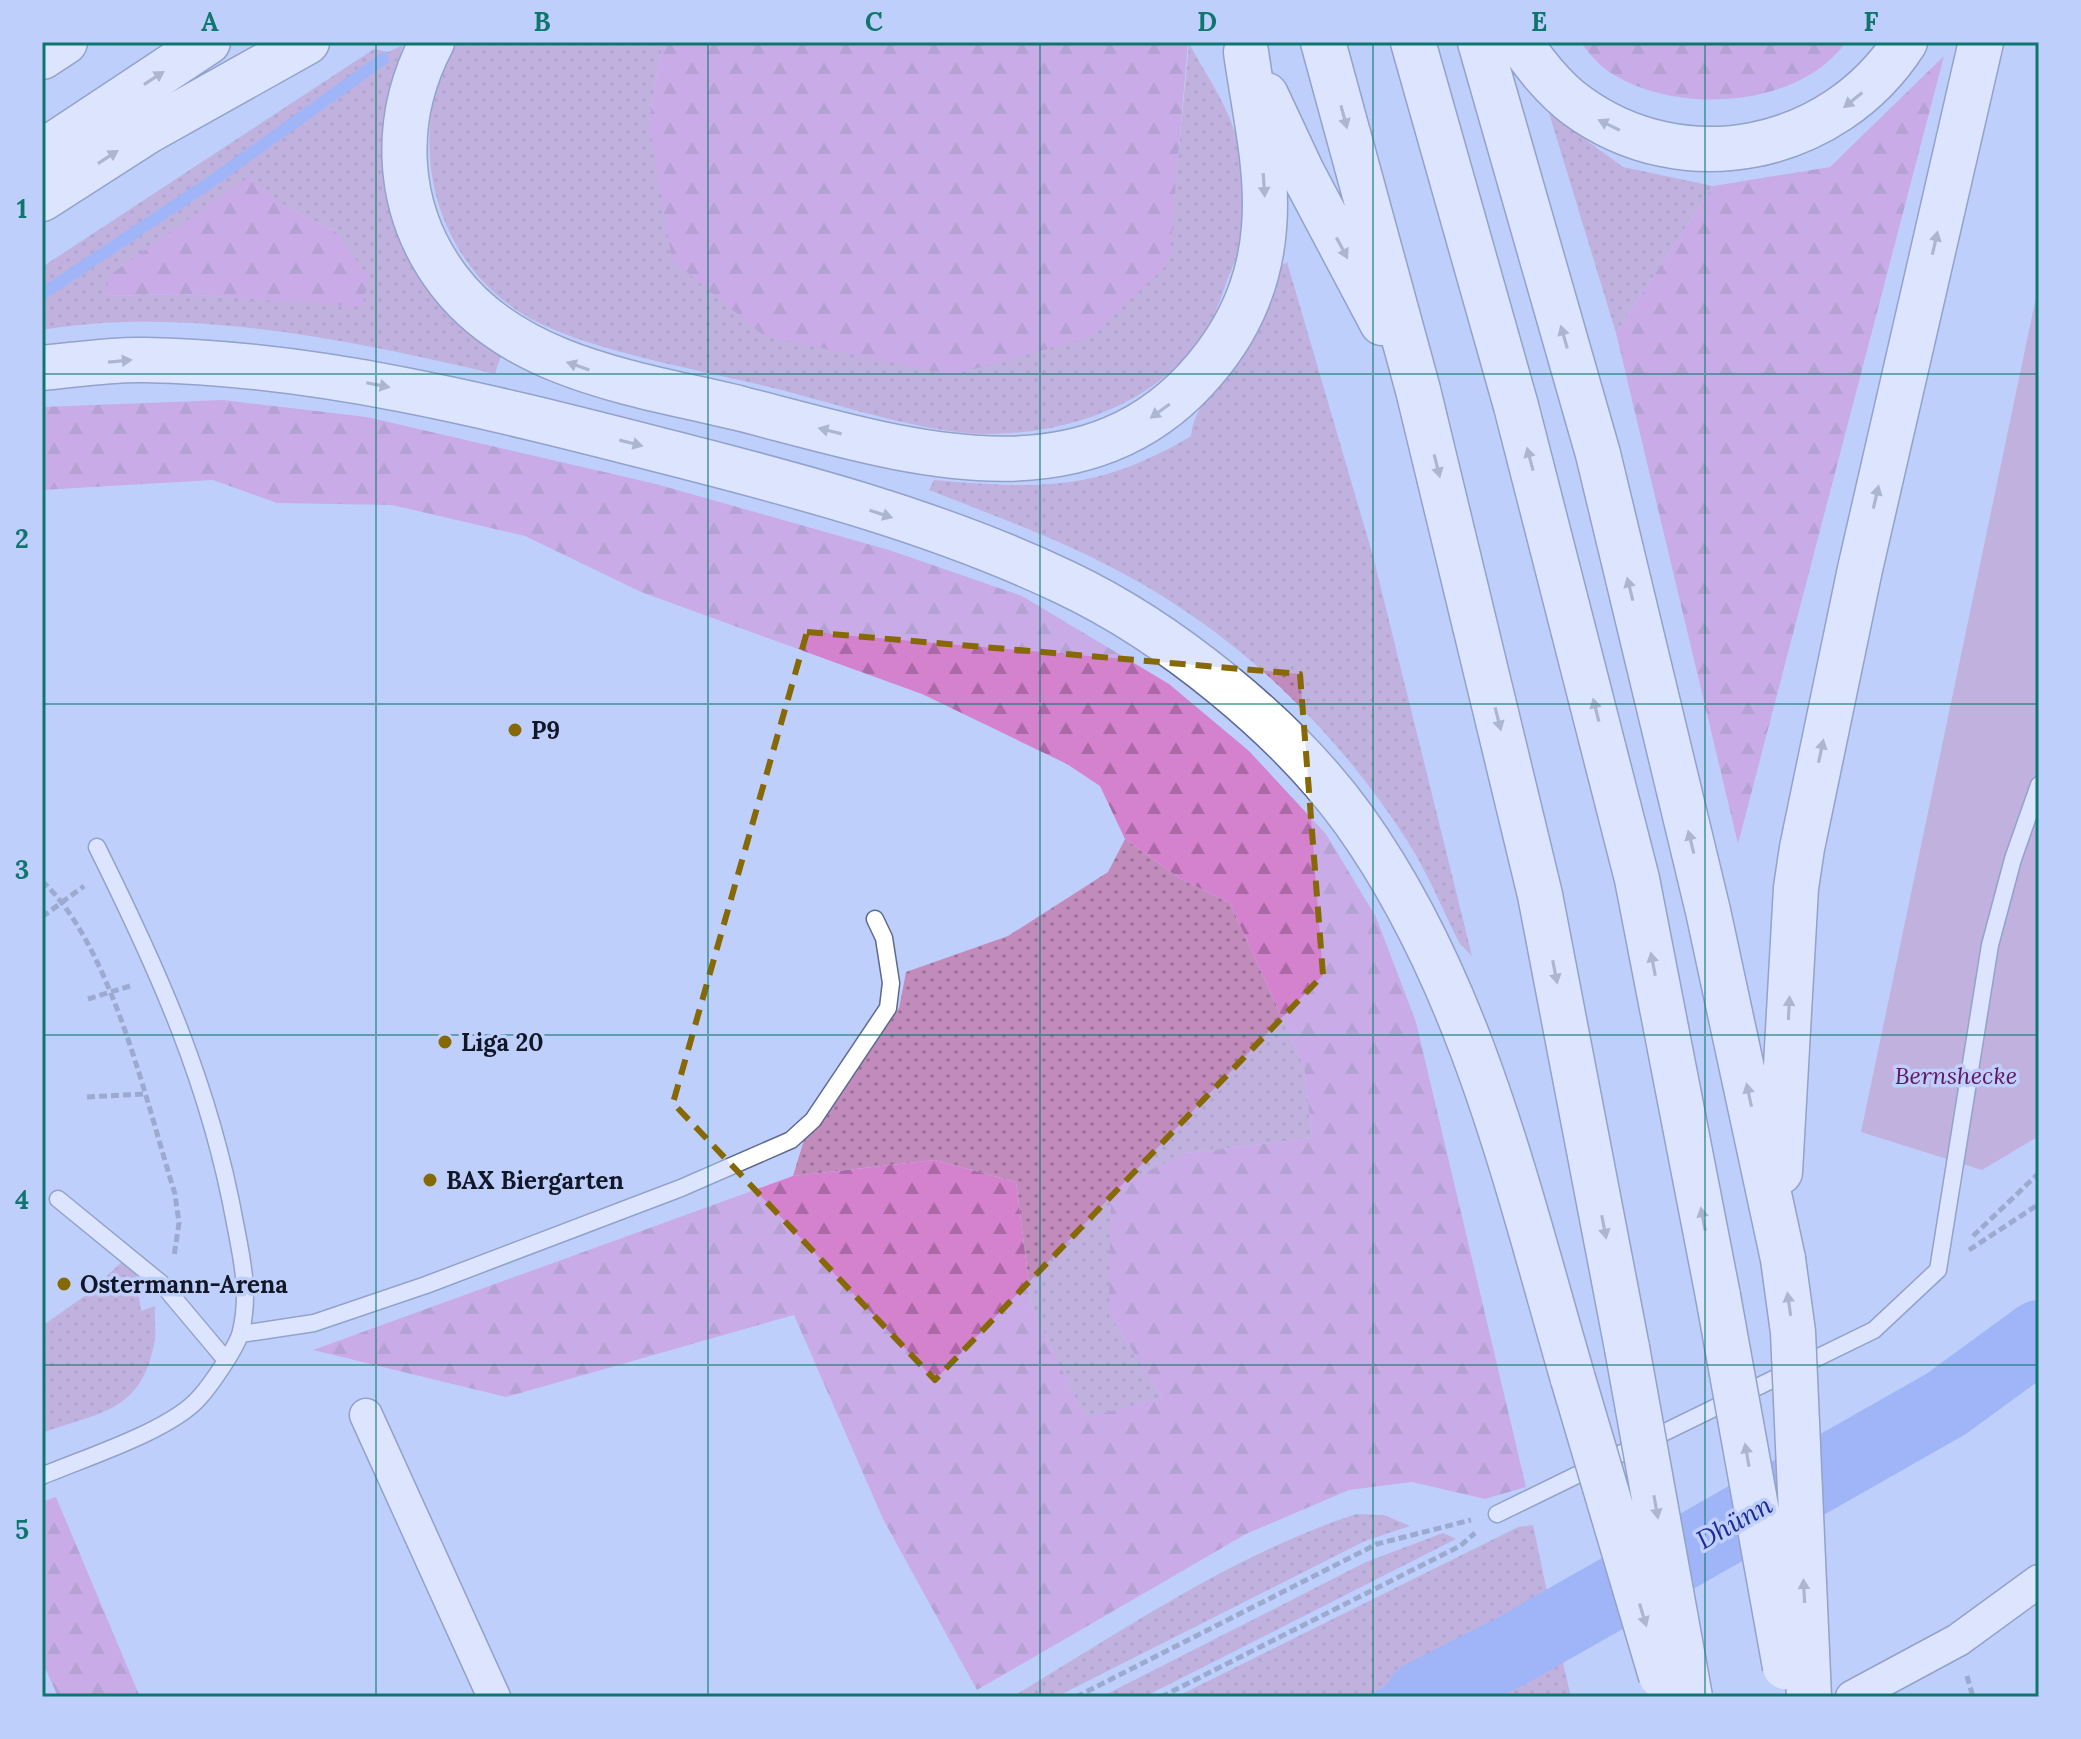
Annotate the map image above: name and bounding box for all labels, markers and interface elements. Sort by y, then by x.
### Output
text: A [201,5,219,38]
text: B [533,5,551,38]
text: C [865,5,883,38]
text: D [1197,5,1217,38]
text: E [1531,5,1547,38]
text: F [1864,5,1879,38]
one-way arrow [143,71,165,85]
one-way arrow [1843,91,1863,107]
one-way arrow [1339,105,1351,130]
one-way arrow [1598,119,1621,132]
one-way arrow [97,150,118,165]
one-way arrow [1258,173,1271,198]
text: 1 [17,192,27,225]
one-way arrow [1929,231,1941,256]
one-way arrow [1335,237,1349,259]
one-way arrow [1557,325,1570,349]
one-way arrow [108,354,133,367]
one-way arrow [566,360,590,372]
one-way arrow [366,380,391,392]
one-way arrow [1150,402,1171,418]
one-way arrow [817,425,842,437]
one-way arrow [619,437,644,449]
one-way arrow [1524,446,1536,471]
one-way arrow [1431,453,1443,478]
one-way arrow [1871,484,1883,509]
one-way arrow [870,508,894,520]
text: 2 [15,522,29,555]
one-way arrow [1624,576,1636,601]
one-way arrow [1589,698,1601,723]
one-way arrow [1492,706,1504,731]
place label: P9 [531,715,560,746]
marker: P9 [506,721,524,739]
one-way arrow [1815,738,1828,763]
one-way arrow [1685,829,1697,854]
text: 3 [15,853,29,886]
one-way arrow [1647,951,1659,976]
one-way arrow [1549,960,1562,985]
one-way arrow [1783,995,1796,1020]
place label: Liga 20 [461,1027,544,1058]
marker: Liga 20 [436,1033,454,1051]
park label: Bernshecke [1895,1060,2017,1091]
one-way arrow [1742,1082,1755,1107]
place label: BAX Biergarten [446,1165,624,1196]
marker: BAX Biergarten [421,1171,439,1189]
text: 4 [15,1183,29,1216]
one-way arrow [1696,1206,1709,1231]
one-way arrow [1598,1215,1611,1240]
place label: Ostermann-Arena [80,1269,288,1300]
marker: Ostermann-Arena [55,1275,73,1293]
one-way arrow [1782,1291,1795,1316]
one-way arrow [1740,1442,1752,1467]
water label: Dhünn [1690,1488,1778,1556]
one-way arrow [1650,1495,1662,1520]
text: 5 [15,1513,29,1546]
one-way arrow [1797,1578,1810,1603]
one-way arrow [1637,1603,1650,1627]

